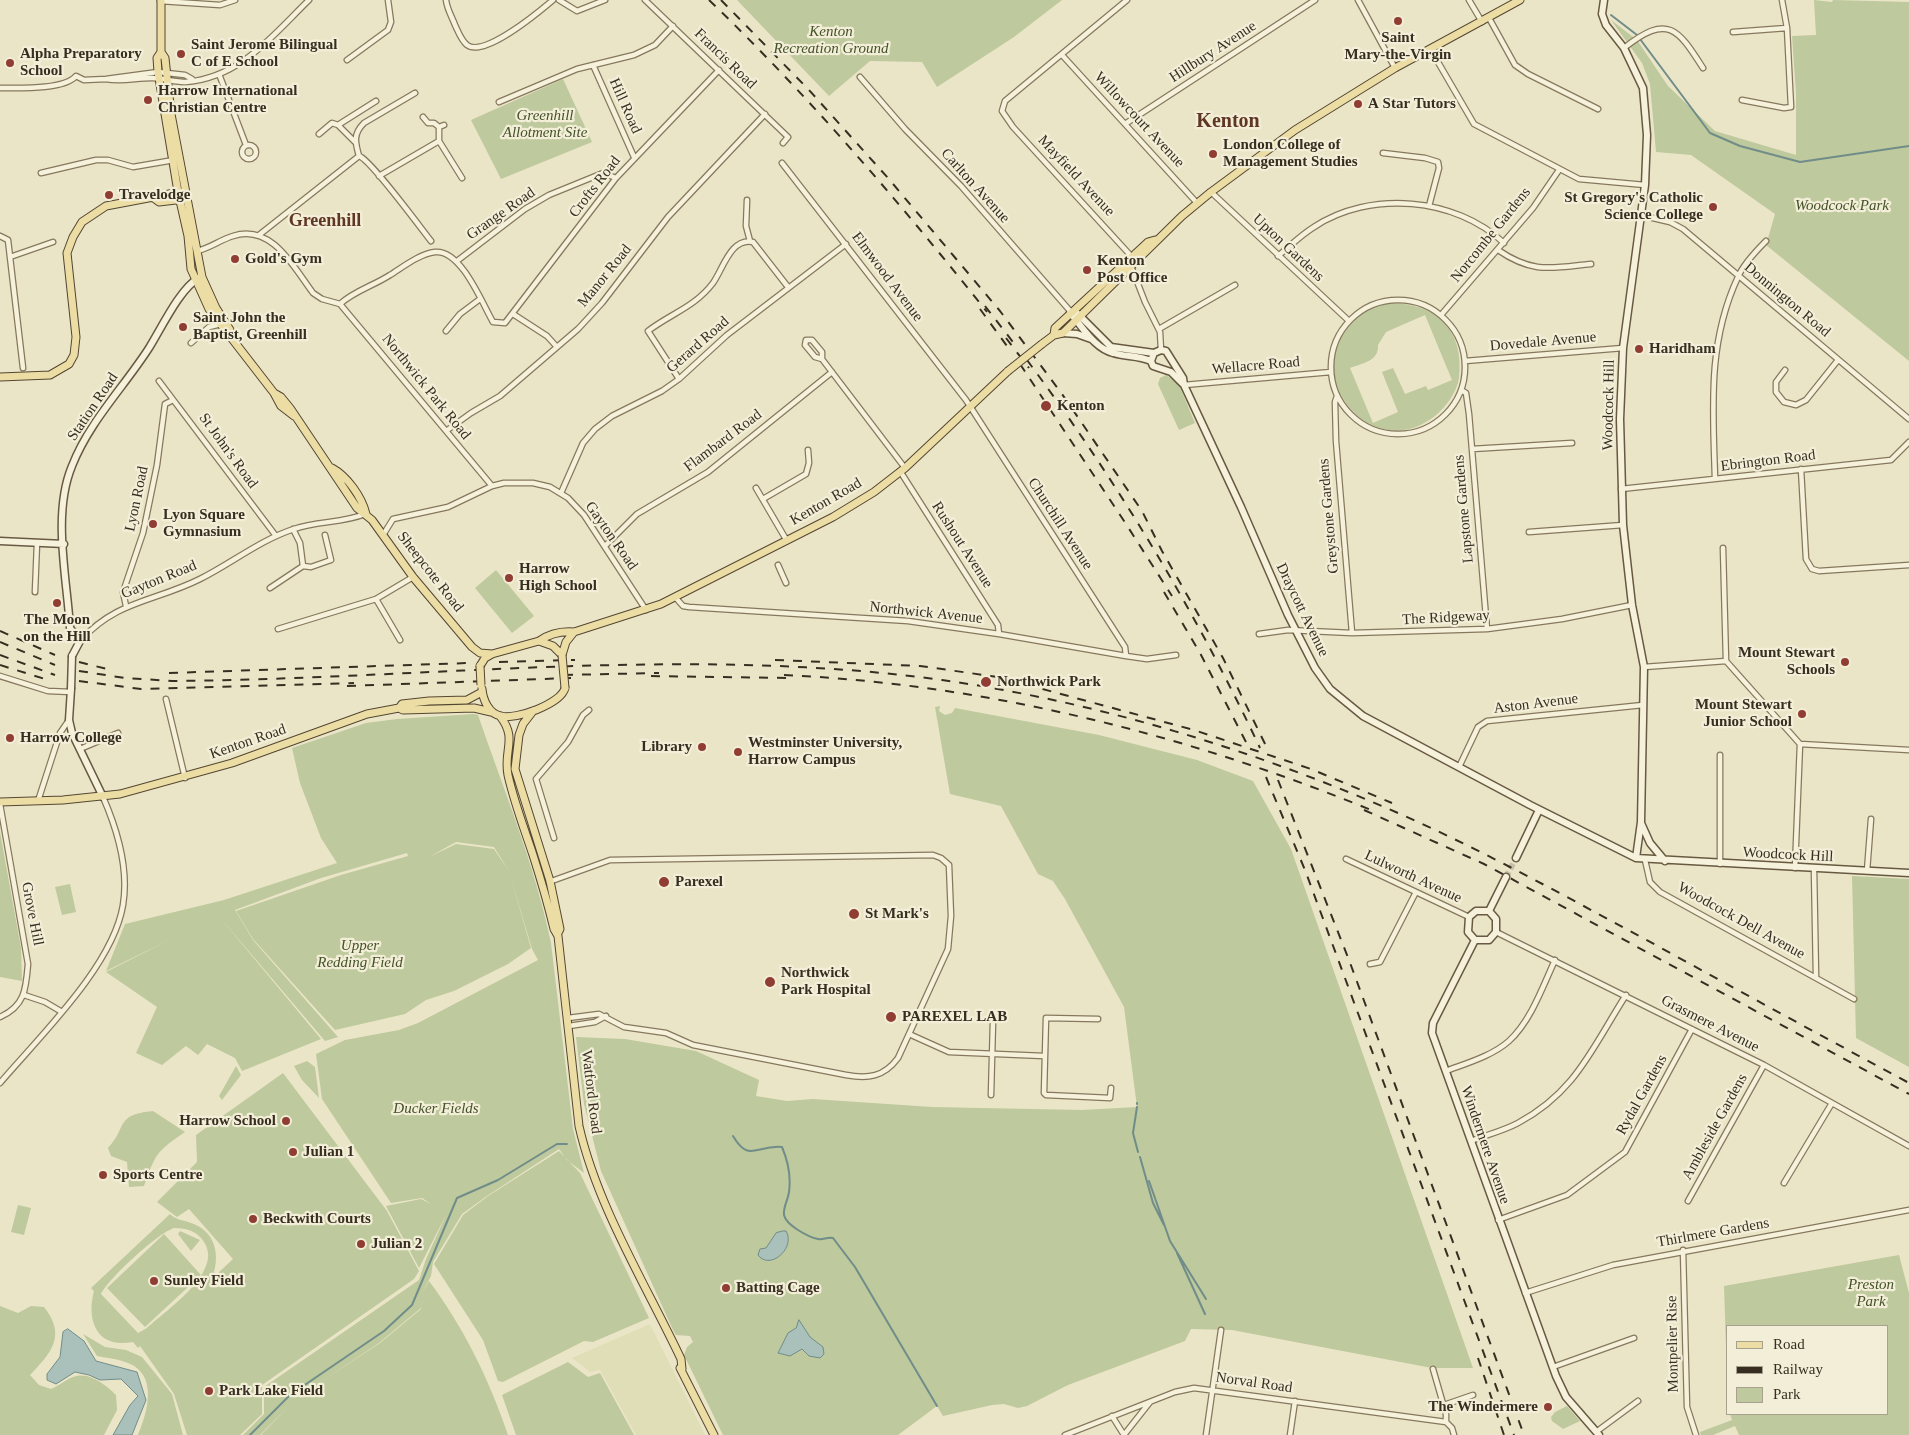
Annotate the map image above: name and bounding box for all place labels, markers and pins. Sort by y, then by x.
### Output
marker: Saint Mary-the-Virgin [1392,15,1404,27]
place label: Saint Mary-the-Virgin [1339,29,1457,64]
place label: Saint Jerome Bilingual C of E School [191,36,355,71]
place label: Alpha Preparatory School [20,45,156,80]
marker: Saint Jerome Bilingual C of E School [175,48,187,60]
marker: Alpha Preparatory School [4,57,16,69]
place label: Harrow International Christian Centre [158,82,317,117]
marker: Harrow International Christian Centre [142,94,154,106]
place label: A Star Tutors [1368,95,1464,113]
marker: A Star Tutors [1352,98,1364,110]
place label: London College of Management Studies [1223,136,1381,171]
marker: London College of Management Studies [1207,148,1219,160]
place label: Travelodge [119,186,201,204]
marker: Travelodge [103,189,115,201]
place label: St Gregory's Catholic Science College [1547,189,1703,224]
marker: St Gregory's Catholic Science College [1707,201,1719,213]
place label: Gold's Gym [245,250,328,268]
place label: Kenton Post Office [1097,252,1178,287]
marker: Gold's Gym [229,253,241,265]
marker: Kenton Post Office [1081,264,1093,276]
place label: Saint John the Baptist, Greenhill [193,309,322,344]
marker: Saint John the Baptist, Greenhill [177,321,189,333]
place label: Haridham [1649,340,1723,358]
marker: Haridham [1633,343,1645,355]
place label: Kenton [1057,397,1111,415]
marker: Kenton [1039,399,1053,413]
place label: Lyon Square Gymnasium [163,506,255,541]
marker: Lyon Square Gymnasium [147,518,159,530]
place label: Harrow High School [519,560,607,595]
marker: Harrow High School [503,572,515,584]
marker: The Moon on the Hill [51,597,63,609]
place label: The Moon on the Hill [19,611,95,646]
place label: Mount Stewart Schools [1723,644,1835,679]
marker: Mount Stewart Schools [1839,656,1851,668]
place label: Northwick Park [997,673,1113,691]
marker: Northwick Park [979,675,993,689]
place label: Mount Stewart Junior School [1680,696,1792,731]
marker: Mount Stewart Junior School [1796,708,1808,720]
place label: Harrow College [20,729,134,747]
marker: Harrow College [4,732,16,744]
place label: Westminster University, Harrow Campus [748,734,928,769]
place label: Library [639,738,692,756]
marker: Library [696,741,708,753]
marker: Westminster University, Harrow Campus [732,746,744,758]
place label: Parexel [675,873,730,891]
marker: Parexel [657,875,671,889]
place label: St Mark's [865,905,934,923]
marker: St Mark's [847,907,861,921]
place label: Northwick Park Hospital [781,964,881,999]
marker: Northwick Park Hospital [763,975,777,989]
place label: PAREXEL LAB [902,1008,998,1026]
marker: PAREXEL LAB [884,1010,898,1024]
place label: Harrow School [168,1112,276,1130]
marker: Harrow School [280,1115,292,1127]
place label: Julian 1 [303,1143,358,1161]
marker: Julian 1 [287,1146,299,1158]
place label: Sports Centre [113,1166,215,1184]
marker: Sports Centre [97,1169,109,1181]
place label: Beckwith Courts [263,1210,385,1228]
marker: Beckwith Courts [247,1213,259,1225]
place label: Julian 2 [371,1235,426,1253]
marker: Julian 2 [355,1238,367,1250]
place label: Sunley Field [164,1272,253,1290]
marker: Sunley Field [148,1275,160,1287]
place label: Batting Cage [736,1279,832,1297]
marker: Batting Cage [720,1282,732,1294]
place label: Park Lake Field [219,1382,332,1400]
marker: Park Lake Field [203,1385,215,1397]
place label: The Windermere [1414,1398,1538,1416]
marker: The Windermere [1542,1401,1554,1413]

